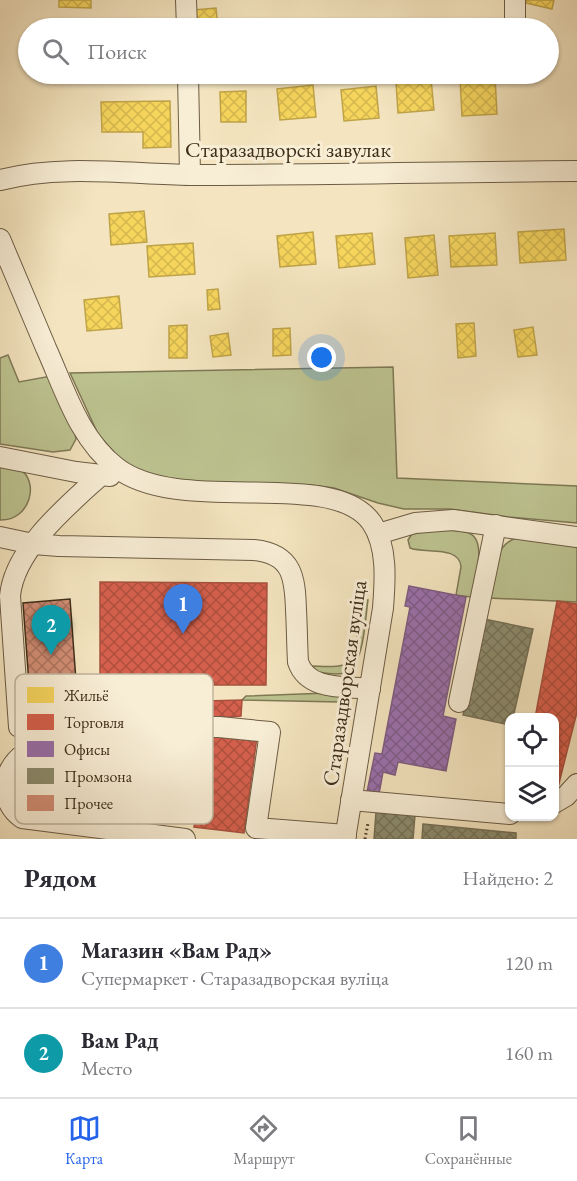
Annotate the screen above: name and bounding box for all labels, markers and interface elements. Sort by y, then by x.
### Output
search box [18,18,559,84]
icon: search [39,35,72,68]
text: Поиск [87,37,147,66]
street label: Старазадворскі завулак [185,135,391,164]
your location [307,343,336,372]
street label: Старазадворская вуліца [316,578,373,788]
pin: 1 [164,584,202,634]
pin: 2 [32,606,70,655]
legend [15,674,213,824]
text: Жильё [63,685,109,706]
text: Торговля [64,712,124,733]
map controls [505,713,559,821]
button: locate [505,713,559,767]
text: Офисы [64,739,110,760]
text: Промзона [64,766,133,787]
button: layers [505,767,559,821]
text: Прочее [64,793,113,814]
text: Рядом [24,861,97,895]
text: Найдено: 2 [462,865,553,891]
text: Магазин «Вам Рад» [81,936,272,965]
text: 1 [38,950,49,976]
text: 120 m [505,950,553,976]
text: Супермаркет · Старазадворская вуліца [81,965,389,991]
text: Вам Рад [81,1026,159,1055]
text: 2 [38,1040,49,1066]
text: 160 m [505,1040,553,1066]
text: Место [81,1055,132,1081]
tab: Карта [65,1112,103,1169]
tab: Маршрут [233,1112,295,1169]
tab: Сохранённые [425,1112,512,1169]

